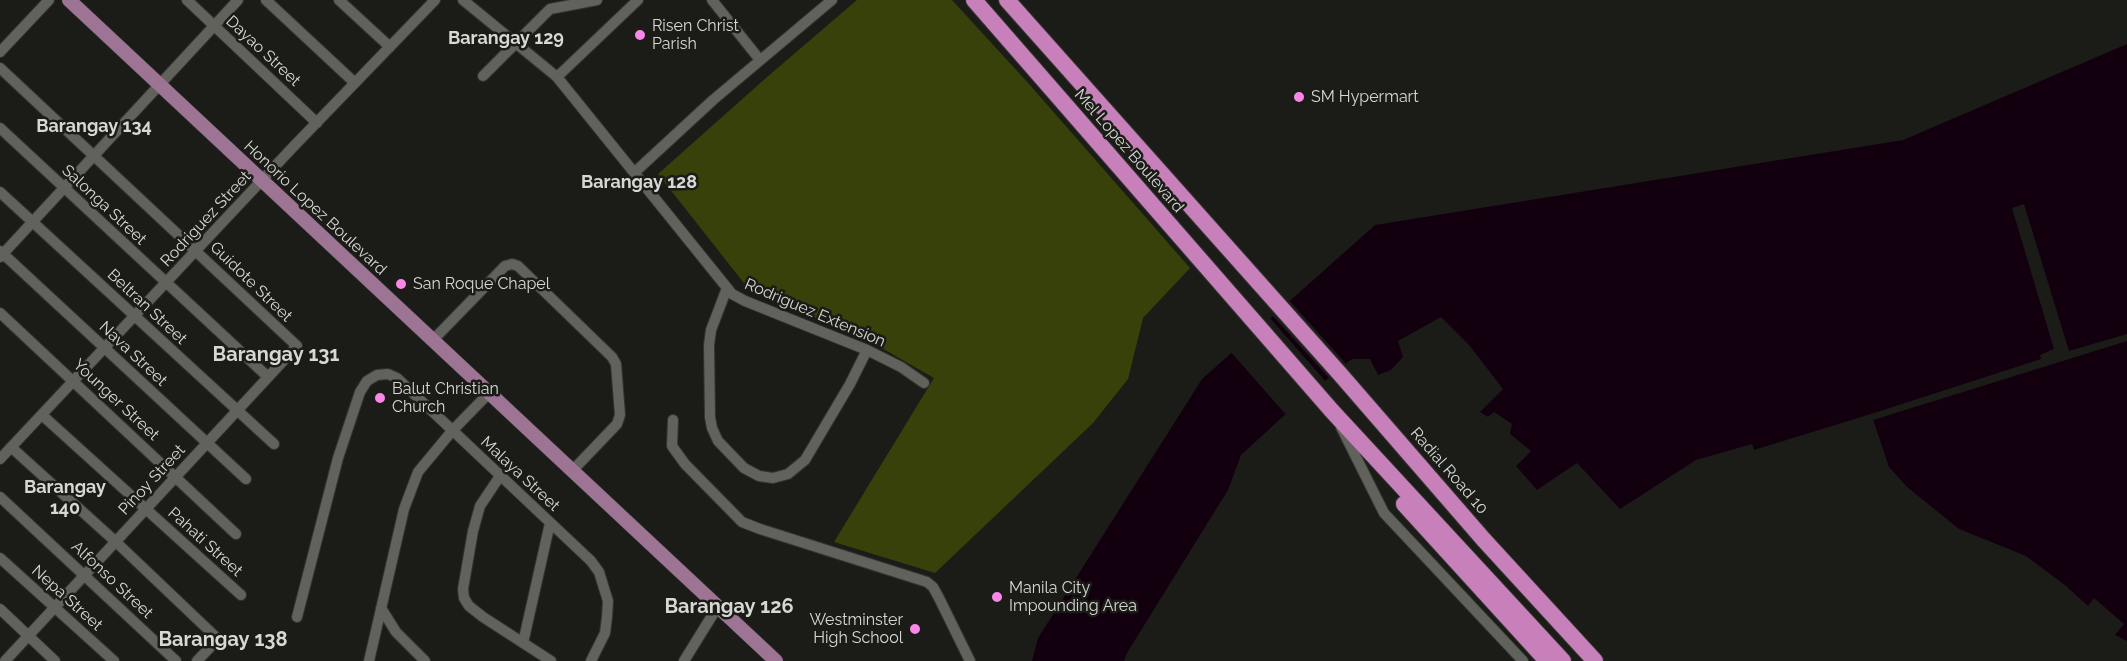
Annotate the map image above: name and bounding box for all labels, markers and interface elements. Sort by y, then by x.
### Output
street label: Dayao Street [222,12,304,90]
place label: Risen Christ Parish [652,16,739,54]
district label: Barangay 129 [448,28,564,50]
marker: Risen Christ Parish [633,28,647,42]
street label: Mel Lopez Boulevard [1070,85,1188,217]
place label: SM Hypermart [1311,87,1419,107]
marker: SM Hypermart [1292,90,1306,104]
district label: Barangay 134 [36,116,152,138]
street label: Honorio Lopez Boulevard [240,137,390,279]
street label: Salonga Street [58,161,150,249]
street label: Rodriguez Street [157,167,255,271]
district label: Barangay 128 [581,172,697,194]
street label: Guidote Street [206,238,296,326]
street label: Beltran Street [103,265,191,349]
place label: San Roque Chapel [413,274,550,294]
street label: Rodriguez Extension [742,275,888,351]
marker: San Roque Chapel [394,277,408,291]
street label: Nava Street [95,318,171,390]
district label: Barangay 131 [213,343,339,367]
street label: Younger Street [69,355,163,445]
place label: Balut Christian Church [392,379,499,417]
marker: Balut Christian Church [373,391,387,405]
street label: Radial Road 10 [1406,424,1492,518]
street label: Malaya Street [476,433,564,515]
street label: Pinoy Street [115,441,189,519]
district label: Barangay 140 [24,477,106,520]
street label: Pahati Street [164,503,246,581]
street label: Alfonso Street [67,537,157,623]
street label: Nepa Street [28,561,106,635]
place label: Manila City Impounding Area [1009,578,1137,616]
marker: Manila City Impounding Area [990,590,1004,604]
district label: Barangay 126 [664,595,794,619]
place label: Westminster High School [809,610,903,648]
marker: Westminster High School [908,622,922,636]
district label: Barangay 138 [158,628,288,652]

